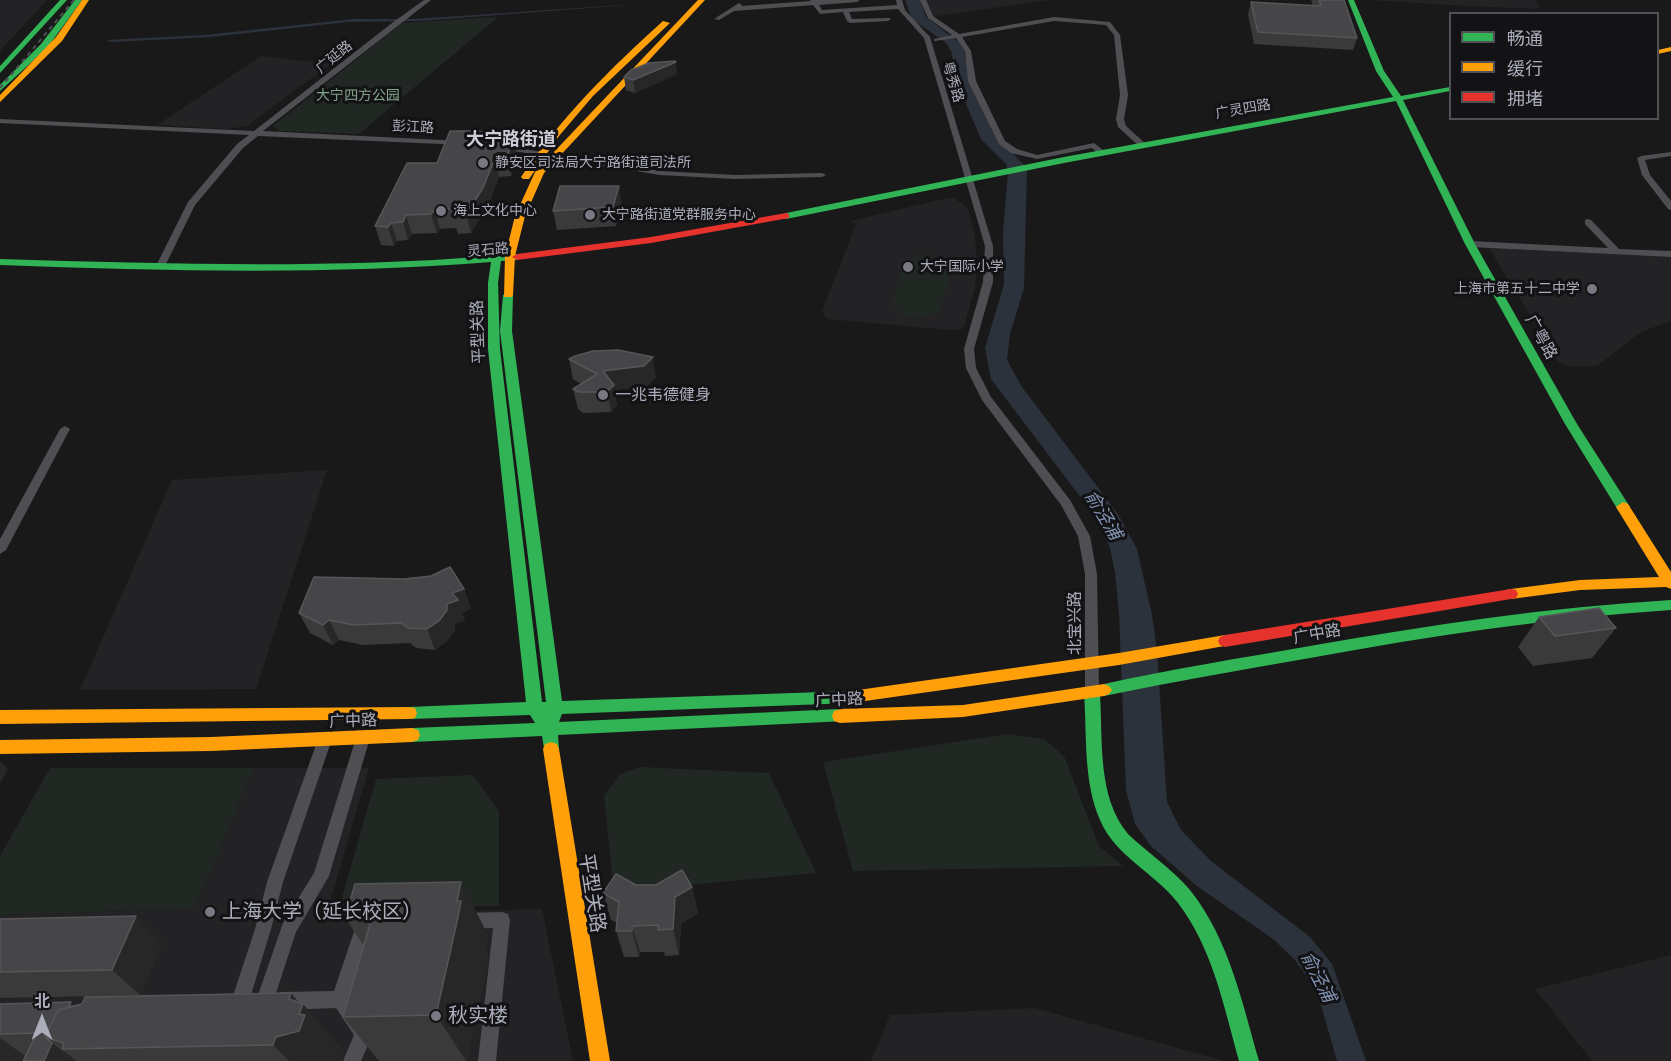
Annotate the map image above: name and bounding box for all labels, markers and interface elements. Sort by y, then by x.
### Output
legend [1449,12,1659,120]
text: 畅通 [1507,28,1543,49]
street label: 广延路 [312,37,356,77]
text: 缓行 [1507,58,1543,79]
street label: 粤秀路 [939,59,967,105]
park label: 大宁四方公园 [316,88,400,104]
text: 拥堵 [1507,88,1543,109]
street label: 广灵四路 [1214,96,1272,122]
street label: 彭江路 [392,118,434,136]
district label: 大宁路街道 [466,128,556,150]
place label: 静安区司法局大宁路街道司法所 [495,155,691,171]
marker: 静安区司法局大宁路街道司法所 [476,156,490,170]
place label: 海上文化中心 [453,203,537,219]
marker: 海上文化中心 [434,204,448,218]
place label: 大宁路街道党群服务中心 [602,207,756,223]
marker: 大宁路街道党群服务中心 [583,208,597,222]
street label: 灵石路 [466,240,510,260]
place label: 大宁国际小学 [920,259,1004,275]
marker: 大宁国际小学 [901,260,915,274]
place label: 上海市第五十二中学 [1454,281,1580,297]
marker: 上海市第五十二中学 [1585,282,1599,296]
street label: 平型关路 [467,300,489,364]
street label: 广粤路 [1521,311,1561,363]
place label: 一兆韦德健身 [615,385,711,405]
marker: 一兆韦德健身 [596,388,610,402]
water label: 俞泾浦 [1080,486,1126,544]
street label: 北宝兴路 [1065,591,1085,655]
street label: 广中路 [1292,620,1342,648]
street label: 广中路 [815,689,863,711]
street label: 广中路 [329,711,377,731]
street label: 平型关路 [574,852,610,934]
place label: 上海大学（延长校区） [222,900,422,924]
marker: 上海大学（延长校区） [203,905,217,919]
water label: 俞泾浦 [1296,948,1340,1006]
north arrow [12,989,72,1049]
text: 北 [34,992,50,1010]
place label: 秋实楼 [448,1004,508,1028]
marker: 秋实楼 [429,1009,443,1023]

